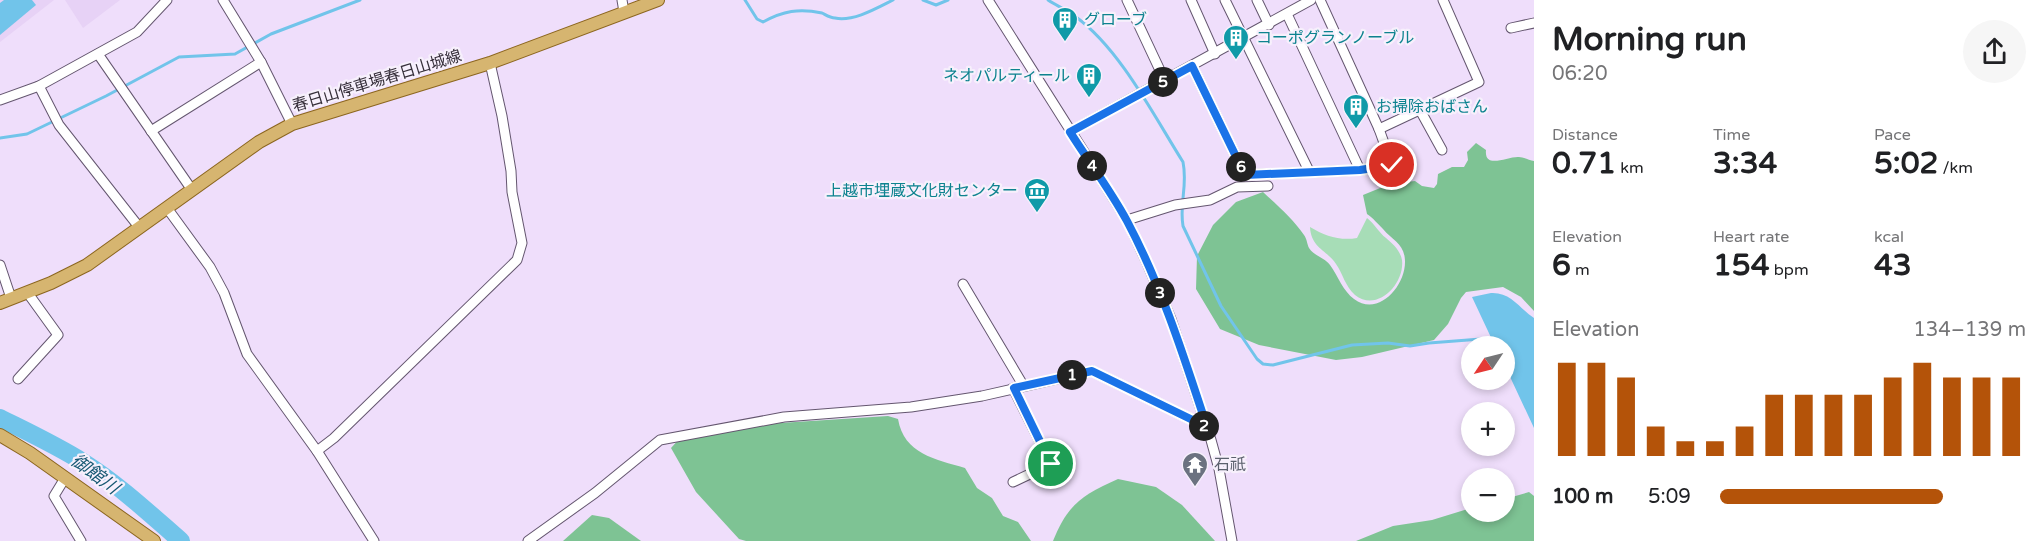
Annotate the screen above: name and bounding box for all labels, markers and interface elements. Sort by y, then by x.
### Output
building icon: グローブ [1050,5,1080,43]
place label: グローブ [1084,10,1147,30]
text: Morning run [1552,20,1747,59]
button: share [1963,20,2026,83]
building icon: コーポグランノーブル [1221,23,1251,61]
place label: コーポグランノーブル [1256,28,1414,48]
street label: 春日山停車場春日山城線 [290,46,464,116]
building icon: ネオパルティール [1074,61,1104,99]
text: 06:20 [1552,62,1607,86]
place label: ネオパルティール [943,66,1070,86]
pin: 5 [1148,67,1178,97]
text: 5 [1158,72,1168,92]
building icon: お掃除おばさん [1341,92,1371,130]
place label: お掃除おばさん [1376,97,1488,117]
text: Distance [1552,125,1618,145]
text: Time [1713,125,1750,145]
text: Pace [1874,125,1911,145]
pin [1366,139,1417,190]
text: 0.71 [1552,145,1616,182]
text: 3:34 [1713,145,1777,182]
text: 5:02 [1874,145,1938,182]
icon: check [1375,148,1408,181]
pin: 4 [1077,151,1107,181]
pin: 6 [1226,152,1256,182]
text: 4 [1087,156,1097,176]
text: 6 [1236,157,1246,177]
text: km [1616,158,1644,178]
text: /km [1938,158,1973,178]
museum icon: 上越市埋蔵文化財センター [1022,176,1052,214]
place label: 上越市埋蔵文化財センター [826,181,1018,201]
text: Elevation [1552,227,1622,247]
text: Heart rate [1713,227,1789,247]
text: kcal [1874,227,1904,247]
text: 6 [1552,247,1571,284]
text: 154 [1713,247,1770,284]
text: 43 [1874,247,1912,284]
text: m [1571,260,1590,280]
text: bpm [1770,260,1809,280]
pin: 3 [1145,278,1175,308]
text: 3 [1155,283,1165,303]
text: Elevation [1552,318,1639,342]
text: 134–139 m [1913,318,2026,342]
north arrow [1461,336,1515,390]
map controls [1461,336,1515,522]
pin: 1 [1057,360,1087,390]
text: 1 [1067,365,1077,385]
button: + [1461,402,1515,456]
pin: 2 [1189,411,1219,441]
text: 2 [1199,416,1209,436]
pin [1025,438,1076,489]
icon: arrive [1034,447,1067,480]
water label: 御館川 [67,449,125,500]
temple icon: 石祇 [1180,450,1210,488]
place label: 石祇 [1214,455,1246,475]
button: − [1461,468,1515,522]
text: 100 m [1552,485,1613,509]
text: 5:09 [1648,485,1691,509]

